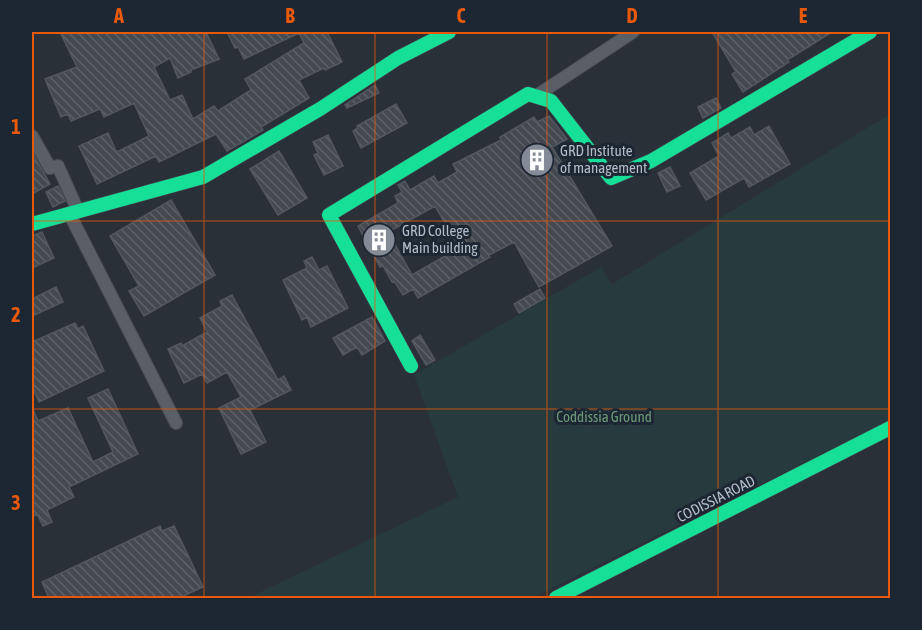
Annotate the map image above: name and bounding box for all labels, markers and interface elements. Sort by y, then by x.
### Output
text: A [113,4,124,27]
text: B [285,4,295,27]
text: C [457,4,466,27]
text: D [626,4,638,27]
text: E [799,4,808,27]
text: 1 [11,115,21,138]
building icon: GRD Institute of management [519,142,555,178]
place label: GRD Institute of management [560,142,647,176]
building icon: GRD College Main building [361,222,397,258]
place label: GRD College Main building [402,222,478,256]
text: 2 [11,303,21,326]
park label: Coddissia Ground [556,408,652,425]
street label: CODISSIA ROAD [674,472,758,525]
text: 3 [11,491,21,514]

